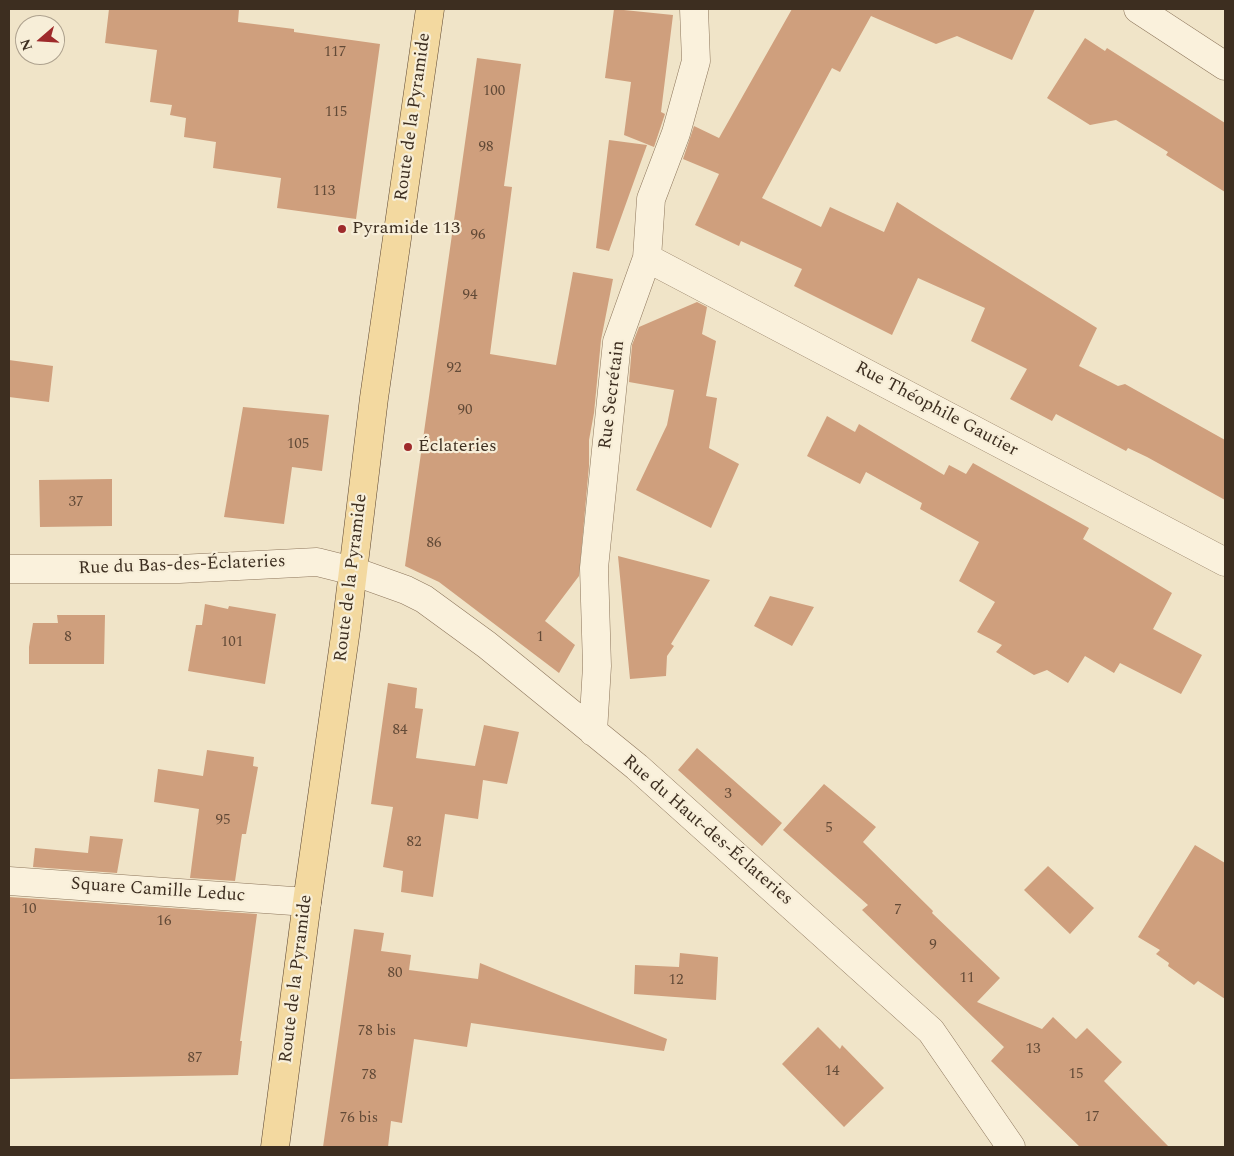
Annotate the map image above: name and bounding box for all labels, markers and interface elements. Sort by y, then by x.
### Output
north arrow [15,15,65,65]
street label: Route de la Pyramide [392,32,436,202]
text: N [15,36,38,54]
house number: 117 [324,44,346,62]
house number: 100 [483,83,505,101]
house number: 115 [325,104,347,122]
house number: 98 [479,139,493,157]
house number: 113 [313,183,335,201]
place label: Pyramide 113 [352,218,460,240]
marker: Pyramide 113 [336,223,348,235]
house number: 96 [471,227,485,245]
house number: 94 [463,287,477,305]
street label: Rue Secrétain [596,339,630,451]
street label: Rue Théophile Gautier [851,358,1021,462]
house number: 92 [447,360,461,378]
house number: 90 [458,402,472,420]
house number: 105 [287,436,309,454]
place label: Éclateries [418,436,497,458]
marker: Éclateries [402,441,414,453]
street label: Route de la Pyramide [331,493,373,663]
house number: 37 [69,494,83,512]
house number: 86 [427,535,441,553]
street label: Rue du Bas-des-Éclateries [78,552,286,580]
house number: 8 [64,629,72,647]
house number: 1 [536,629,544,647]
house number: 101 [221,634,243,652]
house number: 84 [393,722,407,740]
street label: Rue du Haut-des-Éclateries [618,751,796,911]
house number: 3 [724,786,732,804]
house number: 95 [216,812,230,830]
house number: 5 [825,820,833,838]
house number: 82 [407,834,421,852]
street label: Square Camille Leduc [70,874,246,908]
street label: Route de la Pyramide [276,894,318,1064]
house number: 10 [22,901,36,919]
house number: 7 [894,902,902,920]
house number: 16 [157,913,171,931]
house number: 9 [929,937,937,955]
house number: 80 [388,965,402,983]
house number: 11 [960,970,974,988]
house number: 12 [669,972,683,990]
house number: 78 bis [358,1023,396,1041]
house number: 13 [1026,1041,1040,1059]
house number: 87 [188,1050,202,1068]
house number: 14 [825,1063,839,1081]
house number: 15 [1069,1066,1083,1084]
house number: 78 [362,1067,376,1085]
house number: 17 [1085,1109,1099,1127]
house number: 76 bis [340,1110,378,1128]

